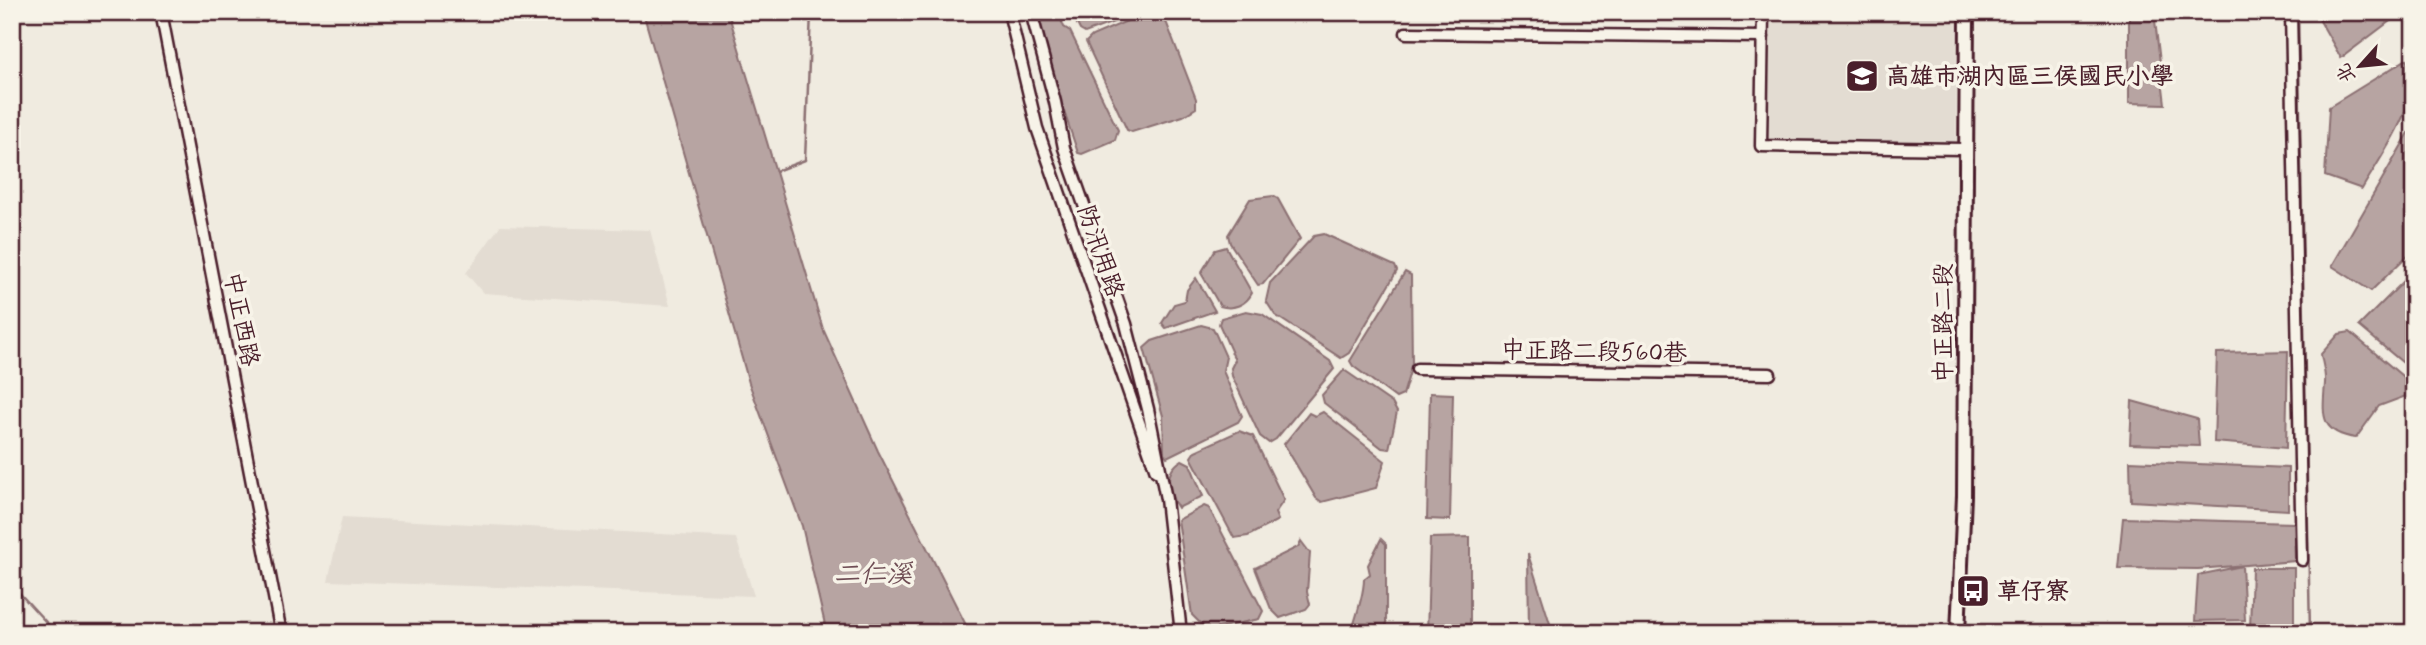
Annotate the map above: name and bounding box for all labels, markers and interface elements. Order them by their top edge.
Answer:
north arrow [2324,32,2394,102]
school or university icon: 高雄市湖內區三侯國民小學 [1843,57,1881,95]
text: 北 [2331,59,2362,87]
place label: 高雄市湖內區三侯國民小學 [1886,62,2174,93]
street label: 防汛用路 [1069,201,1130,302]
street label: 中正路二段 [1929,263,1960,383]
street label: 中正西路 [216,269,265,369]
street label: 中正路二段560巷 [1501,335,1687,370]
water label: 二仁溪 [834,558,914,592]
bus stop icon: 草仔寮 [1954,572,1992,610]
place label: 草仔寮 [1997,577,2069,608]

